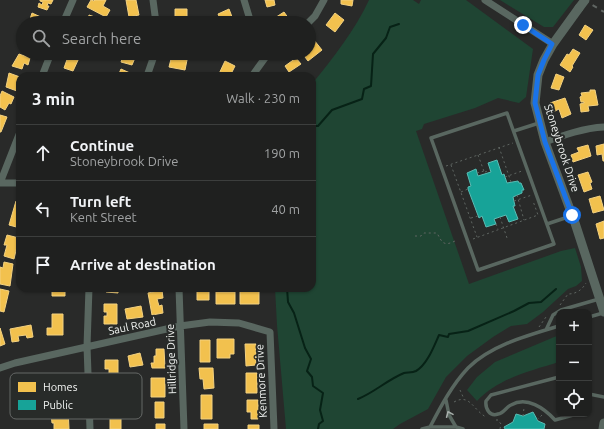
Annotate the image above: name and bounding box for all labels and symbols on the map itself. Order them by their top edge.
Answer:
route end [514,16,532,34]
street label: Stoneybrook Drive [542,103,582,193]
route start [563,206,581,224]
street label: Saul Road [107,315,157,337]
street label: Hillridge Drive [164,324,178,394]
street label: Kenmore Drive [253,344,269,418]
legend [10,373,142,419]
text: Homes [43,381,78,393]
text: Public [43,399,73,411]
one-way arrow [446,411,454,418]

